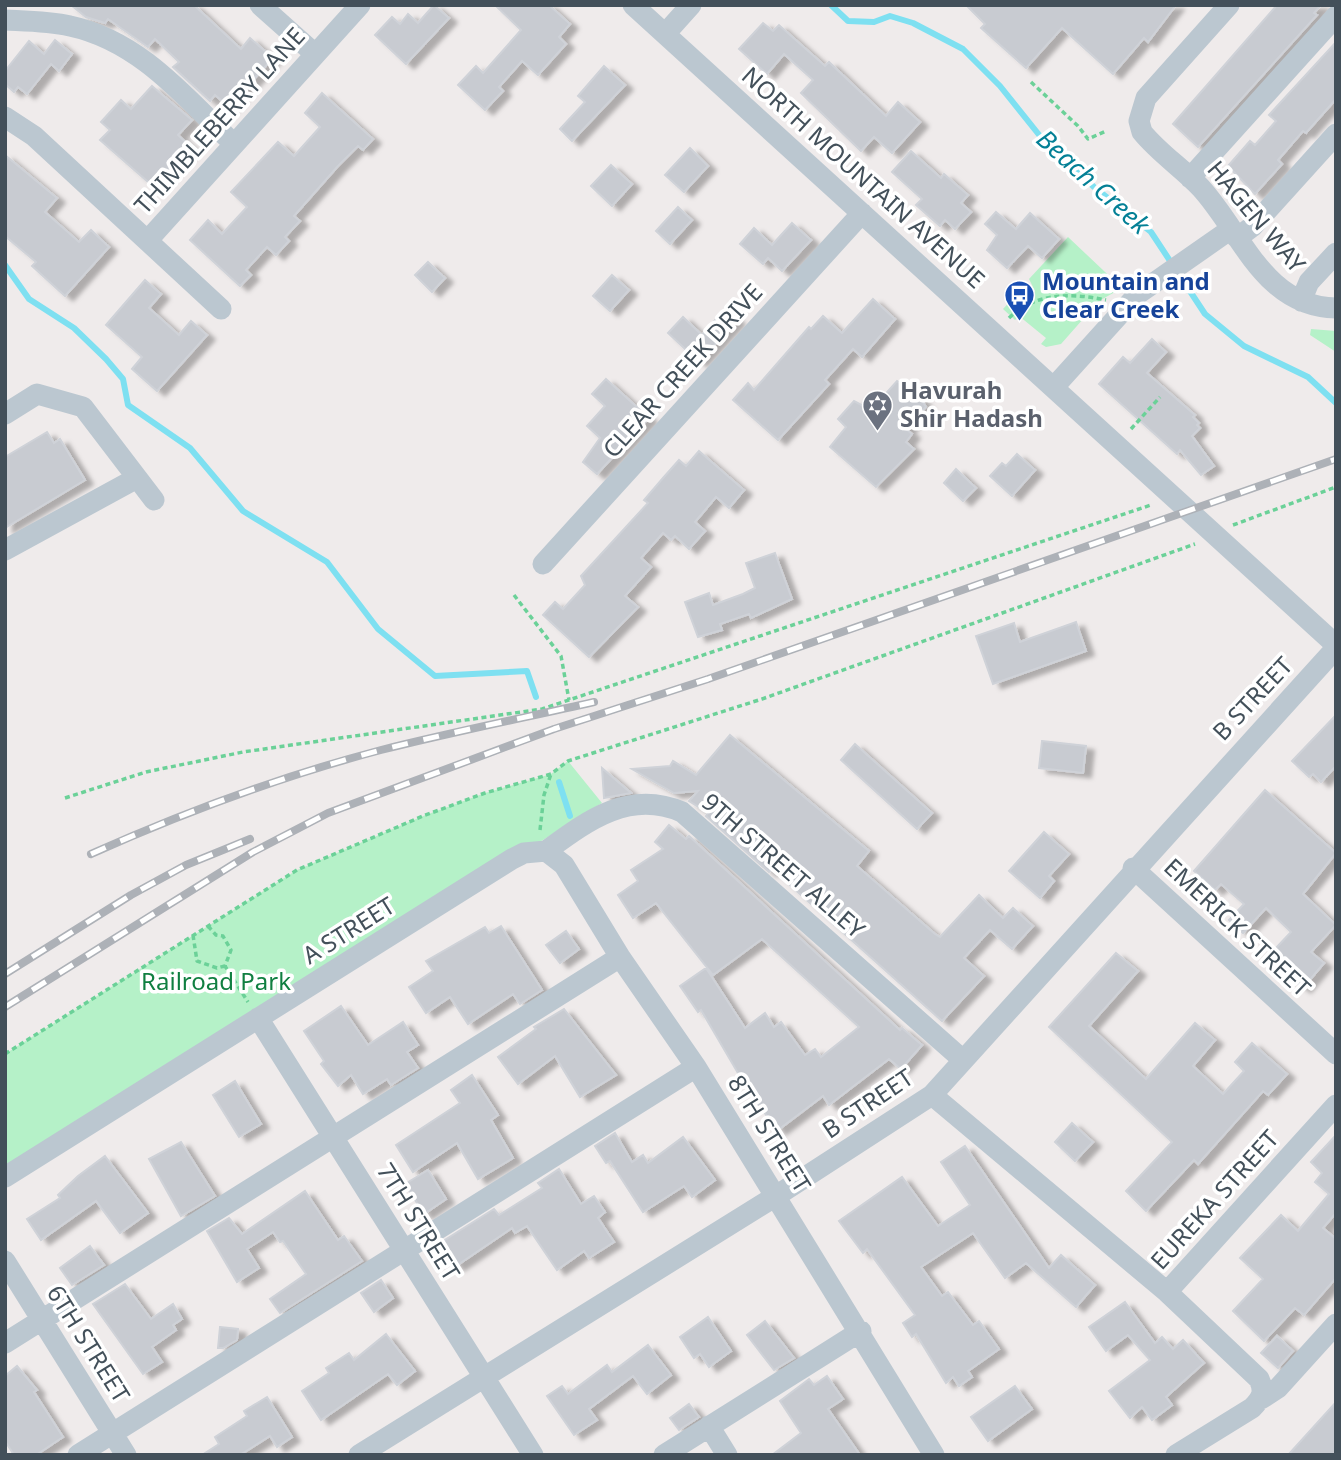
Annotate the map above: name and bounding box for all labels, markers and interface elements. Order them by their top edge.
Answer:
street label: THIMBLEBERRY LANE [126,20,312,220]
street label: NORTH MOUNTAIN AVENUE [735,59,993,295]
water label: Beach Creek [1029,121,1159,243]
street label: HAGEN WAY [1201,153,1314,279]
place label: Mountain and Clear Creek [1042,264,1210,325]
street label: CLEAR CREEK DRIVE [595,276,769,464]
bus stop icon: Mountain and Clear Creek [1002,279,1036,323]
place label: Havurah Shir Hadash [900,373,1043,434]
synagogue icon: Havurah Shir Hadash [860,388,894,432]
street label: B STREET [1205,648,1300,747]
street label: 9TH STREET ALLEY [695,785,873,945]
street label: EMERICK STREET [1158,850,1319,1004]
street label: A STREET [296,888,401,971]
park label: Railroad Park [141,964,291,997]
street label: B STREET [815,1060,920,1145]
street label: 8TH STREET [721,1068,820,1199]
street label: EUREKA STREET [1142,1122,1286,1276]
street label: 7TH STREET [370,1156,469,1287]
street label: 6TH STREET [40,1278,139,1409]

